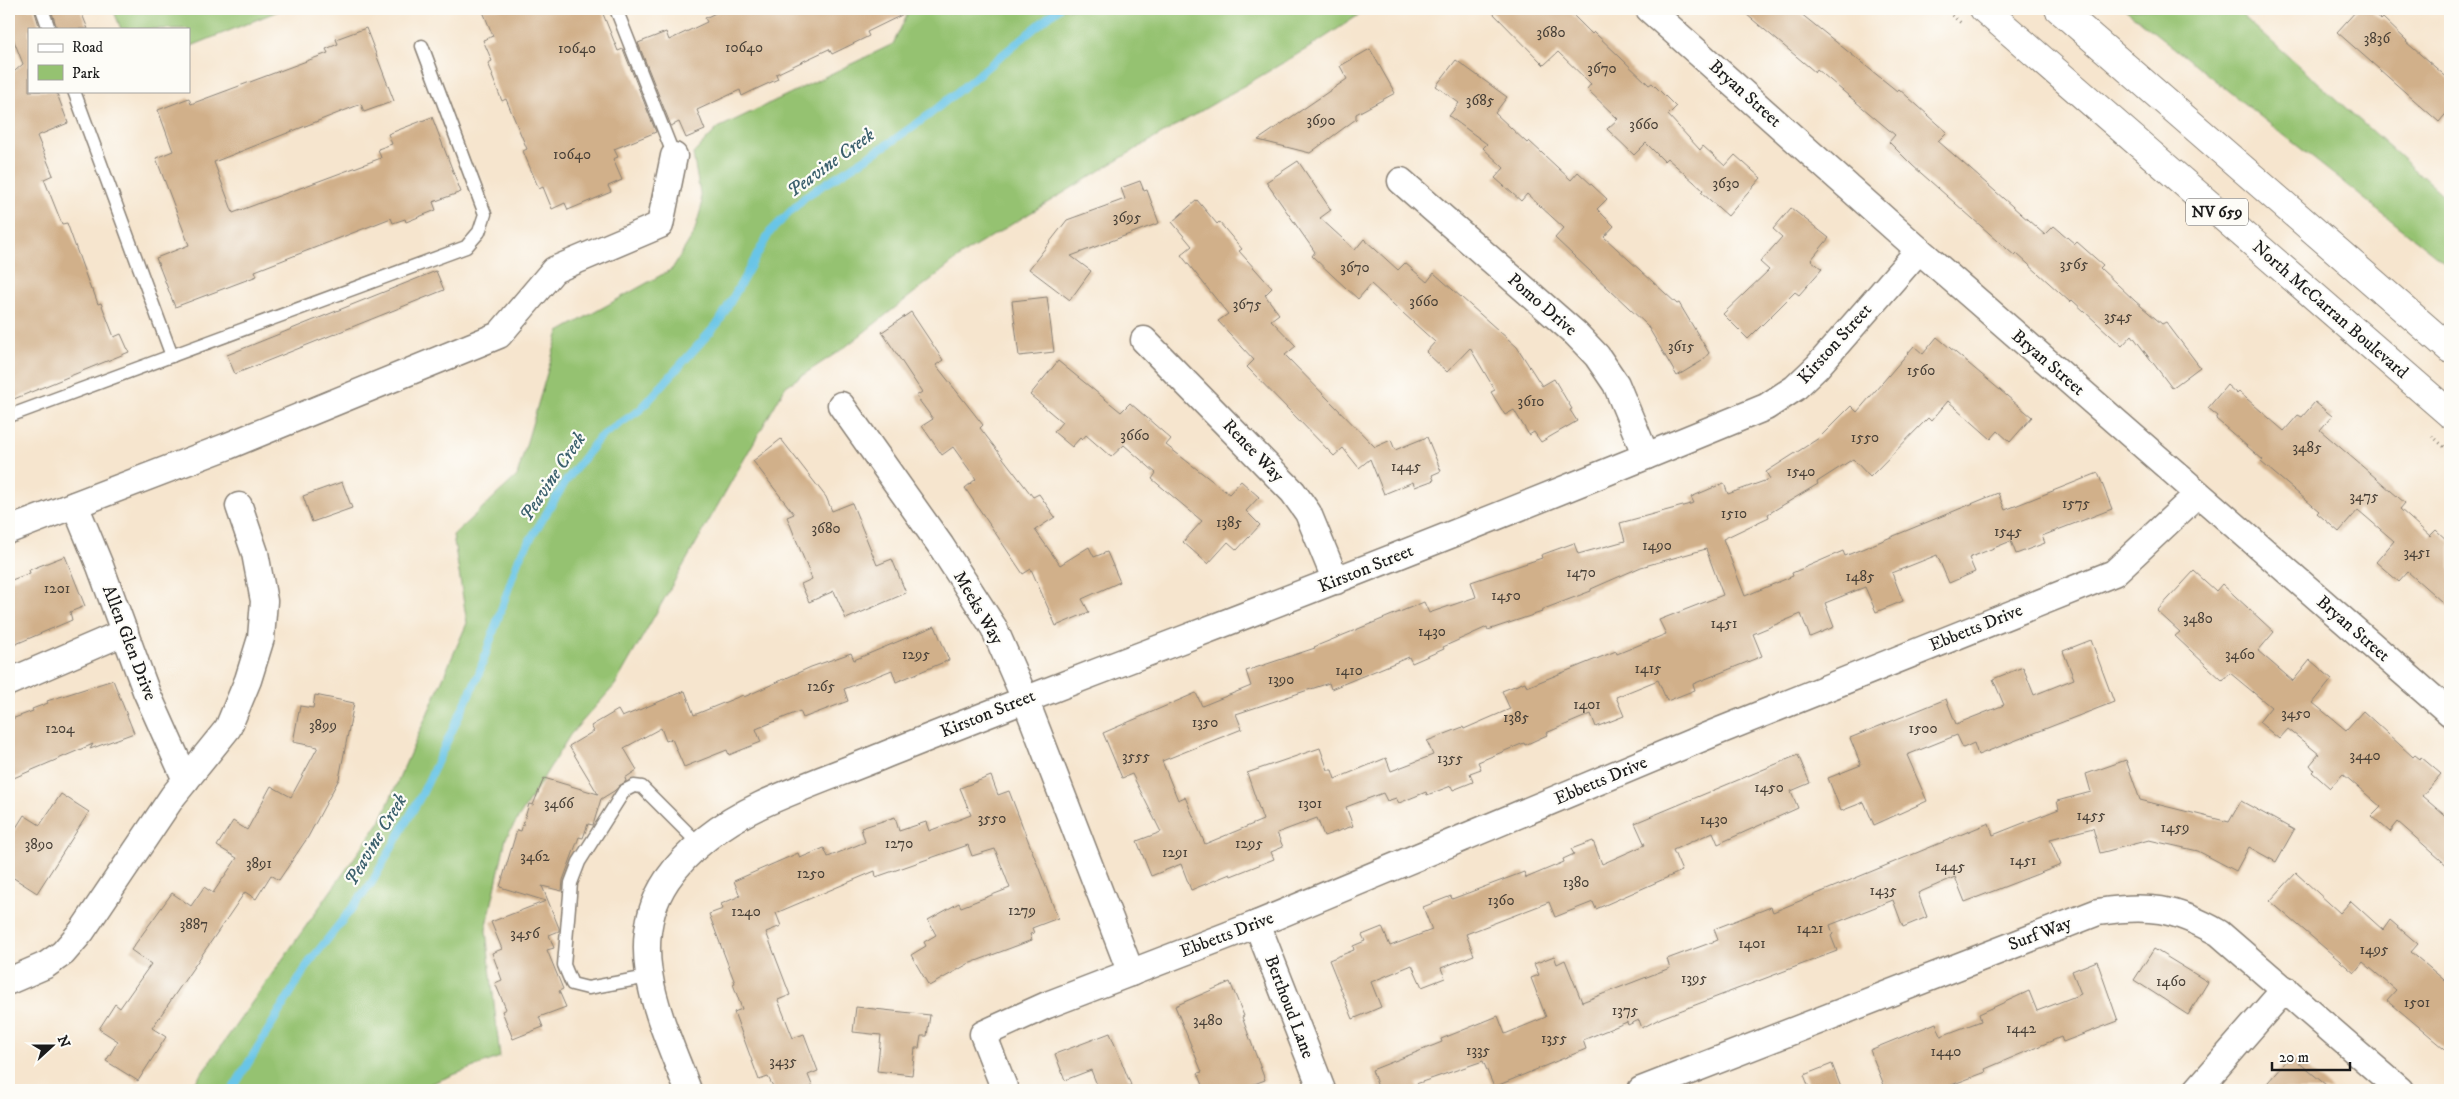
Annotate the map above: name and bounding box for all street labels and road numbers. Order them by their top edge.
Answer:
street label: Bryan Street [1704,56,1786,132]
road number: NV 659 [2186,198,2248,226]
street label: North McCarran Boulevard [2247,236,2413,384]
street label: Pomo Drive [1503,269,1581,341]
street label: Kirston Street [1793,299,1877,389]
street label: Bryan Street [2007,325,2089,401]
street label: Renee Way [1218,415,1289,487]
street label: Kirston Street [1315,540,1417,598]
street label: Meeks Way [948,567,1008,649]
street label: Allen Glen Drive [97,582,161,704]
street label: Bryan Street [2312,591,2394,667]
street label: Ebbetts Drive [1926,599,2026,657]
street label: Kirston Street [937,685,1039,743]
street label: Ebbetts Drive [1551,752,1651,810]
street label: Ebbetts Drive [1177,907,1277,963]
street label: Surf Way [2005,912,2075,956]
street label: Berthoud Lane [1259,952,1319,1062]

